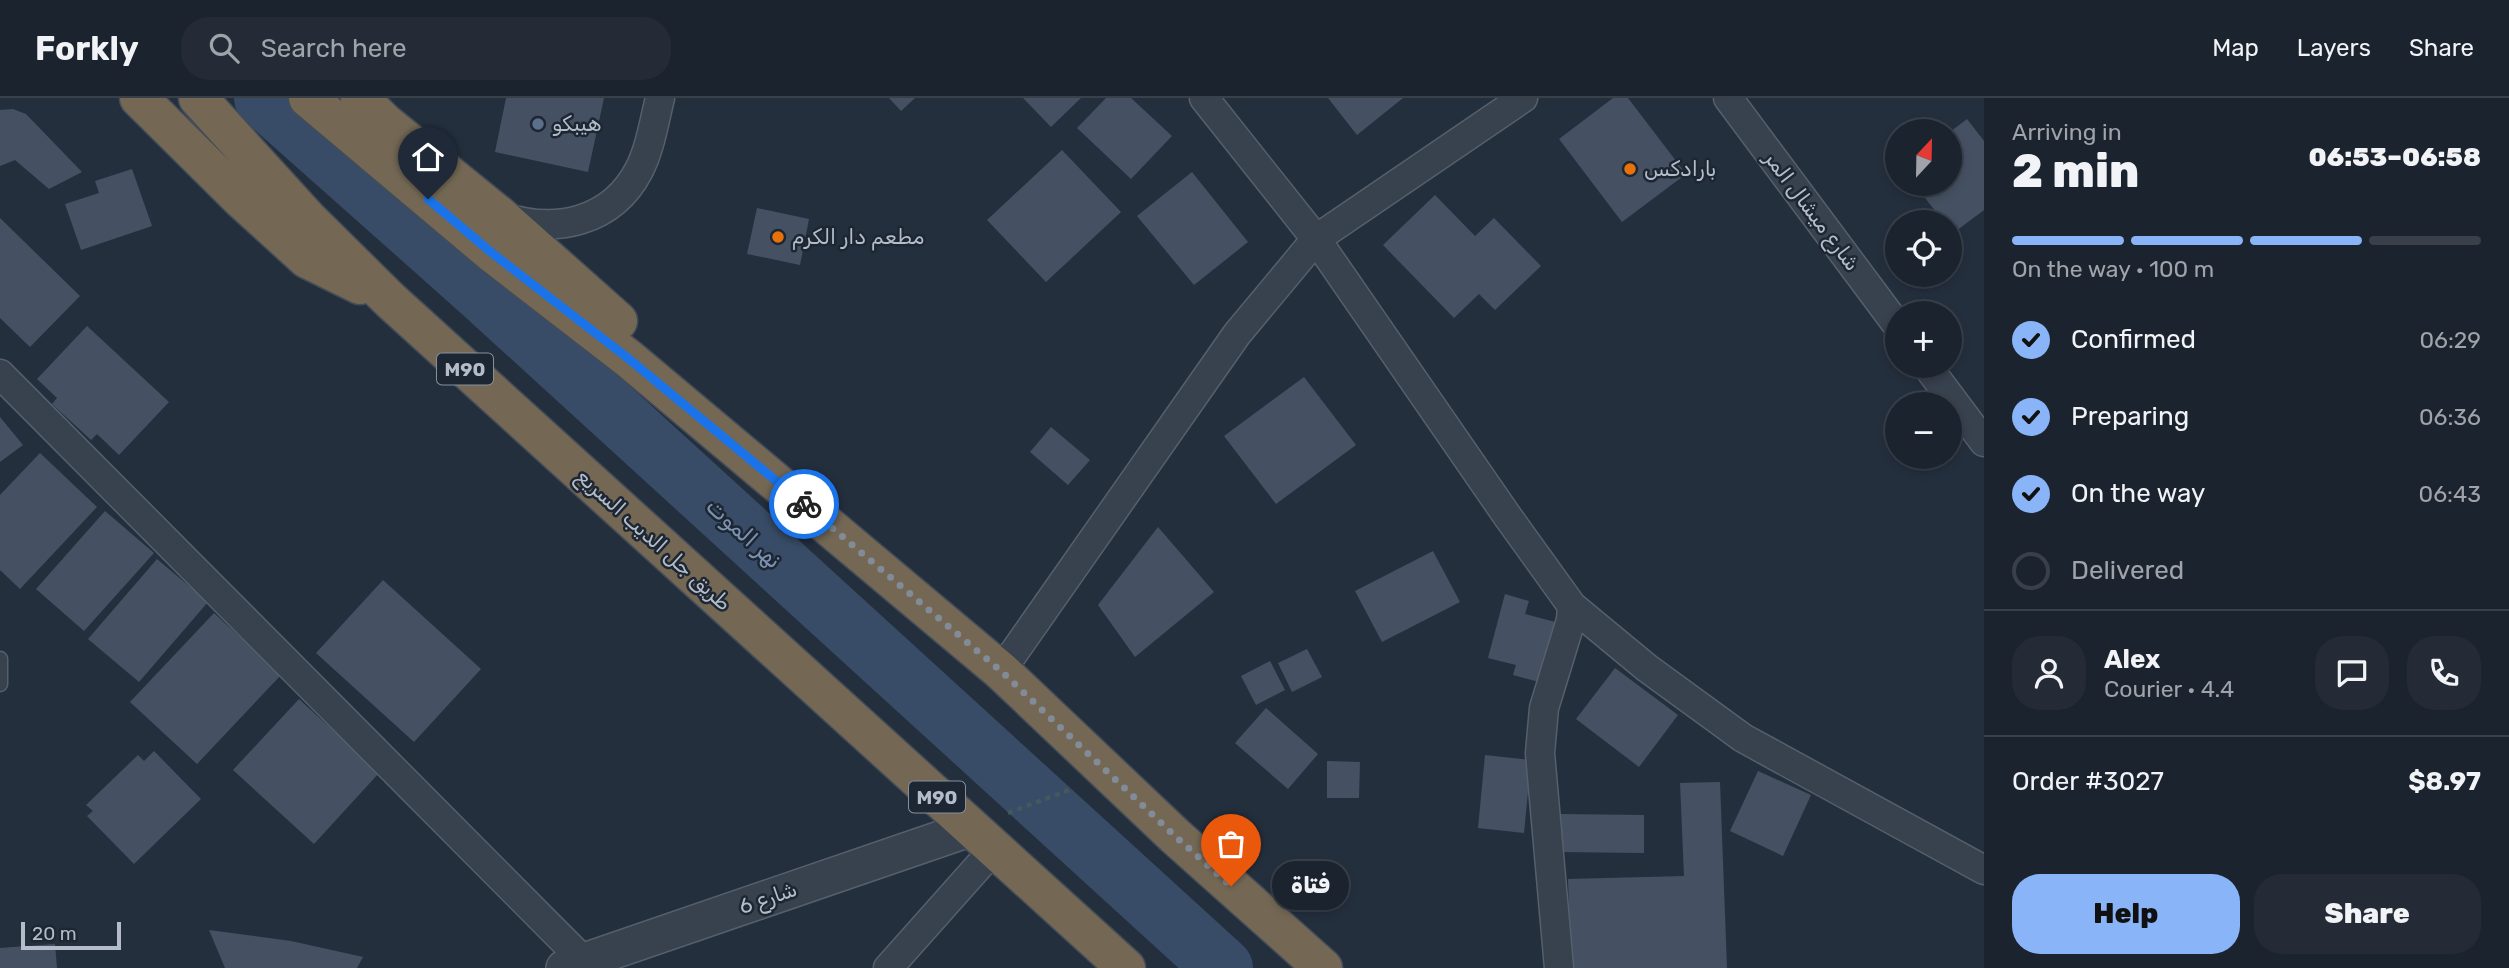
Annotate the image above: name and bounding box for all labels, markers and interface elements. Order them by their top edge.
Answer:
search box [181,17,671,80]
text: Forkly [35,29,139,68]
icon: search [205,29,243,67]
text: Search here [261,33,407,64]
text: Map [2212,34,2259,62]
text: Layers [2297,34,2371,62]
text: Share [2409,34,2474,62]
place label: هيبكو [552,111,602,136]
marker: هيبكو [530,116,546,132]
text: Arriving in [2012,118,2122,146]
north arrow [1885,119,1962,196]
map controls [1885,119,1962,469]
pin [398,127,458,199]
icon: home [409,138,447,176]
text: 06:53–06:58 [2309,142,2481,173]
street label: شارع ميشال المر [1757,144,1865,277]
text: 2 min [2012,144,2139,199]
place label: بارادكس [1644,156,1717,181]
marker: بارادكس [1622,161,1638,177]
button: locate [1885,210,1962,287]
place label: مطعم دار الكرم [792,224,924,251]
marker: مطعم دار الكرم [770,229,786,245]
text: On the way · 100 m [2012,255,2214,283]
button: + [1885,301,1962,378]
icon: check [2012,321,2050,359]
text: Confirmed [2071,324,2196,355]
text: 06:29 [2419,326,2481,354]
road number: M90 [437,354,493,384]
button: − [1885,392,1962,469]
icon: check [2012,398,2050,436]
text: Preparing [2071,401,2189,432]
text: 06:36 [2419,403,2481,431]
street label: طريق جل الديب السريع [570,464,737,618]
courier [769,469,839,539]
icon: check [2012,475,2050,513]
text: On the way [2071,478,2205,509]
text: 06:43 [2419,480,2481,508]
icon: bike [785,485,823,523]
water label: نهر الموت [700,492,788,574]
text: Delivered [2071,555,2184,586]
button: person [2012,636,2086,710]
button: chat [2315,636,2389,710]
button: phone [2407,636,2481,710]
text: Alex [2104,644,2160,675]
text: Courier · 4.4 [2104,675,2234,703]
text: Order #3027 [2012,766,2164,797]
text: $8.97 [2408,766,2481,797]
road number: M90 [909,782,965,812]
pin [1201,814,1261,886]
icon: bag [1212,825,1250,863]
callout: فتاة [1273,862,1350,910]
text: فتاة [1291,871,1330,899]
button: Help [2012,874,2240,954]
button: Share [2254,874,2481,954]
street label: شارع 6 [736,876,801,921]
scale bar [21,919,121,951]
text: 20 m [32,922,77,945]

